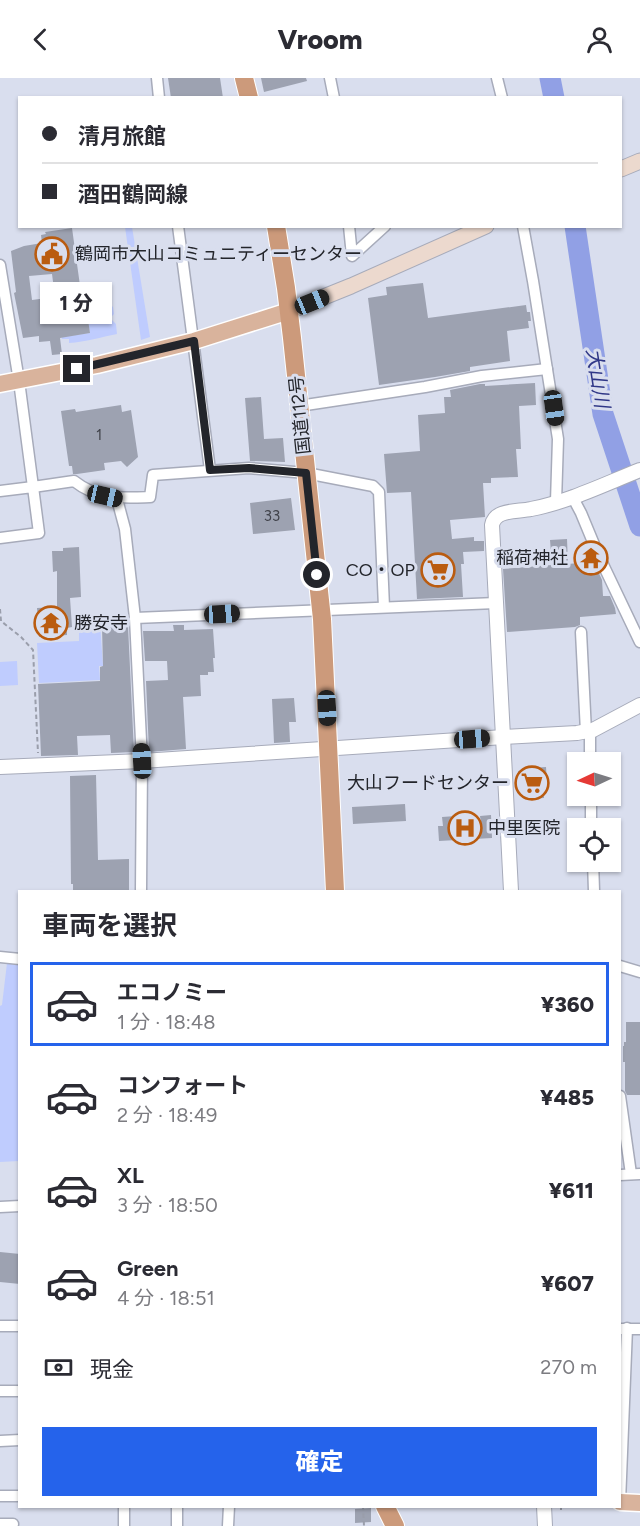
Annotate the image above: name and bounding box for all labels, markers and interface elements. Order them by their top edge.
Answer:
icon: back [24,23,57,56]
text: Vroom [277,23,363,56]
icon: person [583,23,616,56]
text: 清月旅館 [78,123,166,150]
text: 酒田鶴岡線 [78,181,188,208]
public building icon: 鶴岡市大山コミュニティーセンター [34,236,70,272]
place label: 鶴岡市大山コミュニティーセンター [75,243,362,265]
callout: 1 分 [41,282,113,324]
car [292,287,332,317]
text: 1 分 [59,291,93,315]
water label: 大山川 [581,346,615,411]
route end [63,355,90,382]
street label: 国道112号 [285,375,315,455]
car [543,389,565,427]
house number: 1 [96,426,102,444]
car [85,483,125,509]
house number: 33 [264,507,280,525]
temple icon: 稲荷神社 [573,540,609,576]
place label: 稲荷神社 [496,547,568,569]
supermarket icon: CO・OP [420,552,456,588]
place label: CO・OP [346,559,415,581]
route start [303,561,330,588]
car [204,604,240,624]
temple icon: 勝安寺 [33,605,69,641]
place label: 勝安寺 [74,612,128,634]
car [317,690,337,726]
car [453,729,491,749]
car [132,743,152,779]
north arrow [567,752,621,806]
map controls [567,752,621,872]
supermarket icon: 大山フードセンター [514,765,550,801]
place label: 大山フードセンター [347,772,509,794]
hospital icon: 中里医院 [447,810,483,846]
place label: 中里医院 [488,817,560,839]
button: locate [567,818,621,872]
text: 車両を選択 [42,909,177,942]
icon: car [45,977,99,1031]
text: エコノミー [117,979,227,1006]
text: ¥360 [541,991,594,1018]
text: 1 分 · 18:48 [117,1010,215,1034]
icon: car [45,1070,99,1124]
text: コンフォート [117,1072,248,1099]
text: ¥485 [540,1084,594,1111]
text: 2 分 · 18:49 [117,1103,217,1127]
text: XL [117,1162,144,1189]
icon: car [45,1163,99,1217]
text: ¥611 [549,1177,594,1204]
text: 3 分 · 18:50 [117,1193,218,1217]
text: Green [117,1255,179,1282]
icon: car [45,1256,99,1310]
text: ¥607 [541,1270,594,1297]
text: 4 分 · 18:51 [117,1286,215,1310]
icon: cash [42,1351,75,1384]
text: 270 m [540,1355,597,1379]
text: 現金 [90,1356,134,1383]
button: 確定 [42,1427,597,1496]

